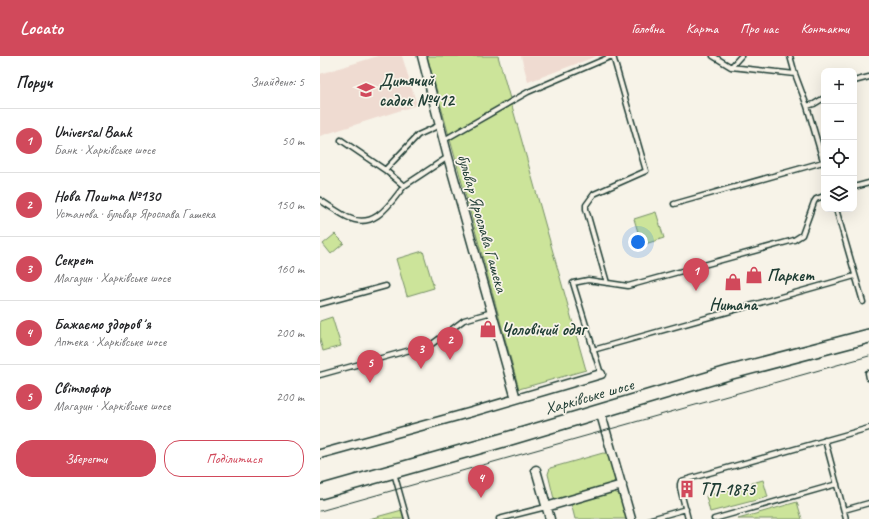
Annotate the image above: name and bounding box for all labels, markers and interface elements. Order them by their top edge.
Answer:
text: Locato [20,16,63,40]
text: Головна [631,20,664,37]
text: Карта [686,20,718,37]
text: Про нас [740,20,779,37]
text: Контакти [801,20,849,37]
map controls [821,68,857,212]
button: + [821,68,857,104]
place label: Дитячий садок №412 [379,70,455,111]
text: Поруч [16,72,52,93]
text: Знайдено: 5 [250,74,304,90]
school or university icon: Дитячий садок №412 [356,80,376,100]
button: − [821,104,857,140]
text: Universal Bank [54,123,131,142]
text: 1 [26,133,32,149]
text: 50 m [282,133,304,149]
button: locate [821,140,857,176]
text: Банк · Харківське шосе [54,142,155,158]
street label: бульвар Ярослава Гашека [453,152,513,296]
button: layers [821,176,857,212]
text: Нова Пошта №130 [54,187,160,206]
text: 2 [26,197,32,213]
text: 150 m [276,197,304,213]
text: Установа · бульвар Ярослава Гашека [54,206,215,222]
your location [628,232,648,252]
text: Секрет [54,251,93,270]
pin: 1 [683,258,709,291]
text: 3 [26,261,32,277]
text: 160 m [276,261,304,277]
shop icon: Паркет [744,265,764,285]
place label: Паркет [767,265,815,286]
text: Магазин · Харківське шосе [54,270,171,286]
shop icon: Humana [723,272,743,292]
place label: Humana [709,294,759,315]
text: Бажаємо здоровʼя [54,315,151,334]
shop icon: Чоловічий одяг [478,319,498,339]
place label: Чоловічий одяг [501,319,588,340]
text: 4 [26,325,32,341]
text: 200 m [276,325,304,341]
pin: 2 [437,327,463,360]
text: Аптека · Харківське шосе [54,334,166,350]
pin: 3 [408,336,434,369]
pin: 5 [357,350,383,383]
street label: Харківське шосе [542,373,637,419]
text: Світлофор [54,379,110,398]
text: 5 [26,389,32,405]
text: 200 m [276,389,304,405]
text: Магазин · Харківське шосе [54,398,171,414]
button: Зберегти [16,440,156,477]
button: Поділитися [164,440,304,477]
pin: 4 [468,465,494,498]
building icon: ТП-1875 [677,479,697,499]
place label: ТП-1875 [700,479,756,500]

